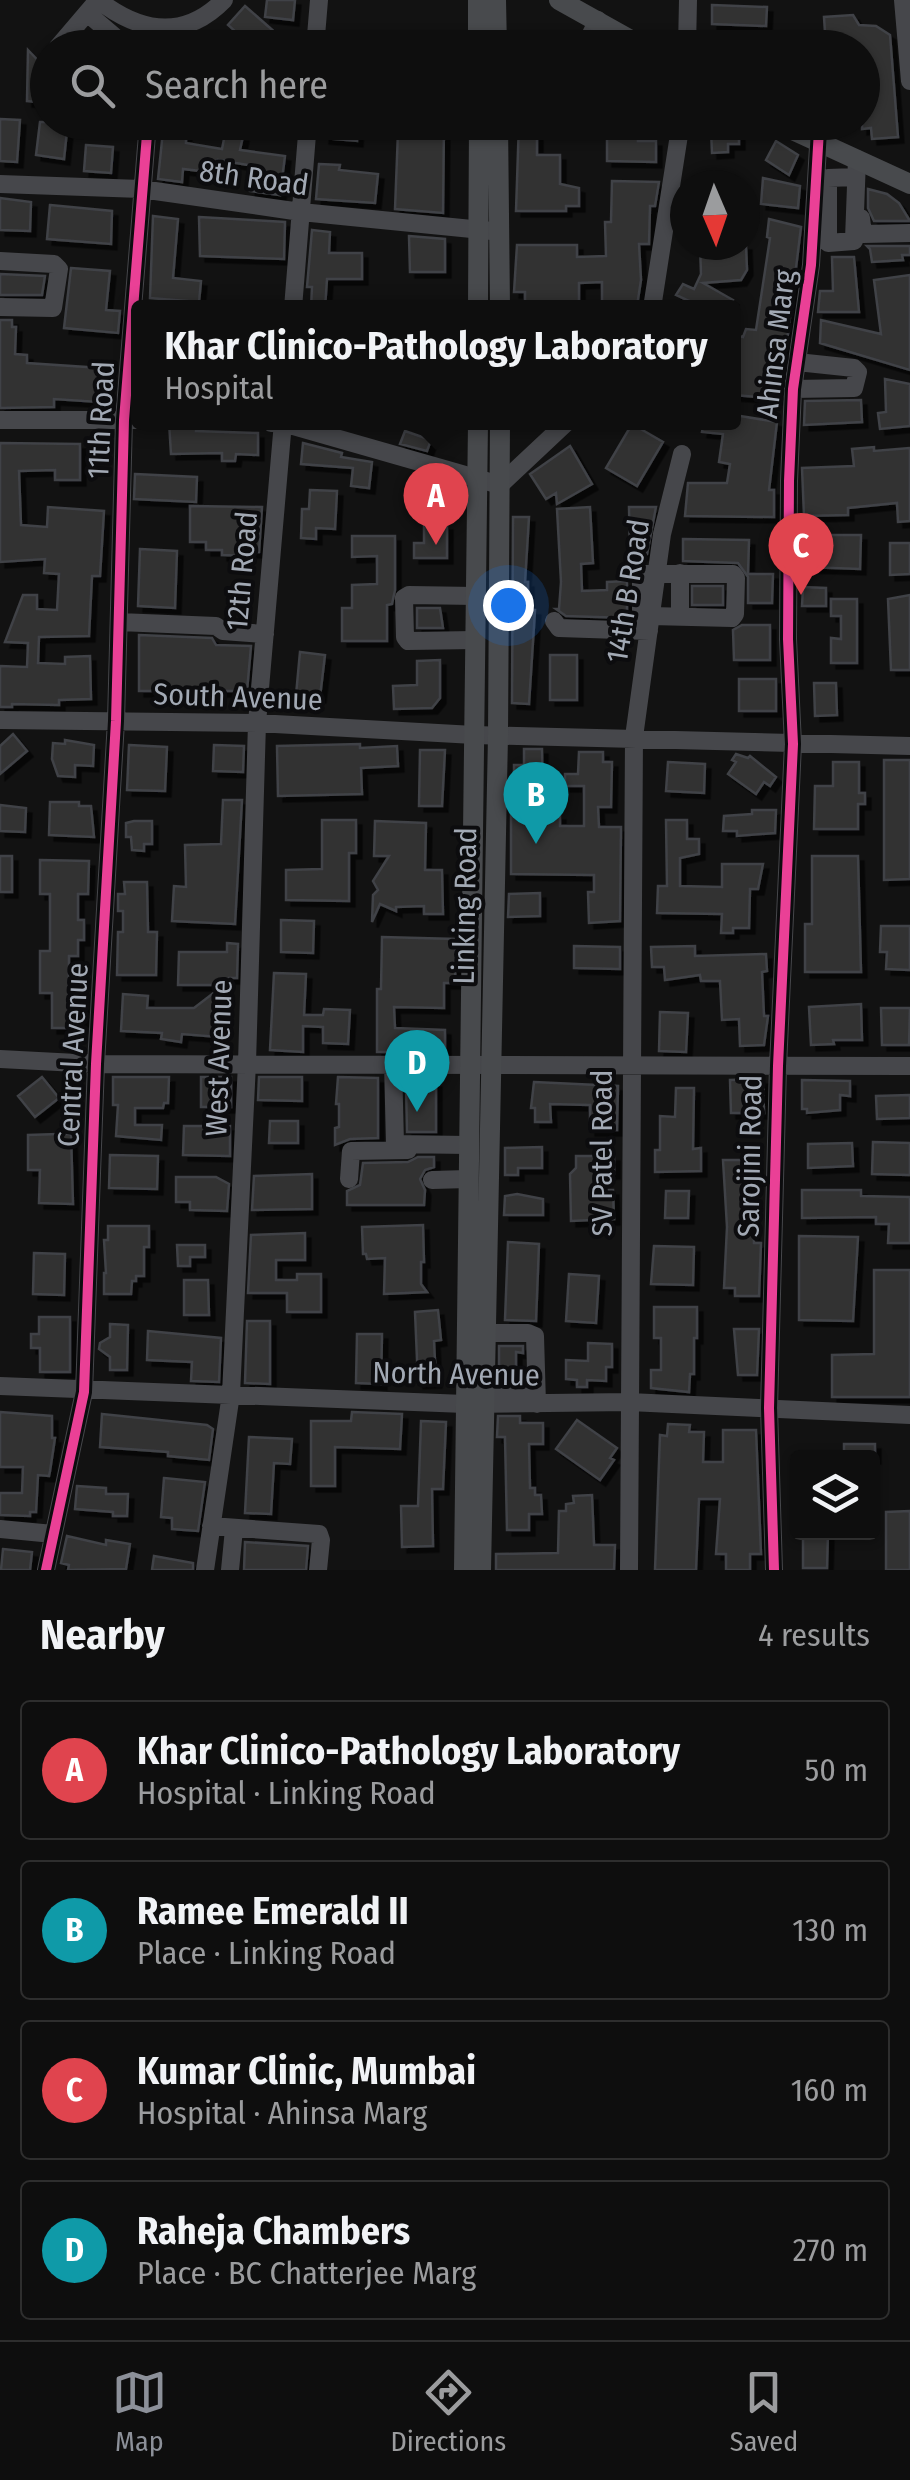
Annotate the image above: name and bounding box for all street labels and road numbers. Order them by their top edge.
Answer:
street label: 8th Road [197,153,311,203]
street label: Ahinsa Marg [749,267,803,420]
street label: 11th Road [80,360,122,480]
street label: 12th Road [219,510,265,632]
street label: 14th B Road [599,517,657,665]
street label: South Avenue [153,676,323,718]
street label: Linking Road [446,827,484,985]
street label: Central Avenue [50,962,96,1148]
street label: West Avenue [198,979,240,1137]
street label: SV Patel Road [584,1070,620,1236]
street label: Sarojini Road [731,1074,769,1238]
street label: North Avenue [372,1355,540,1393]

